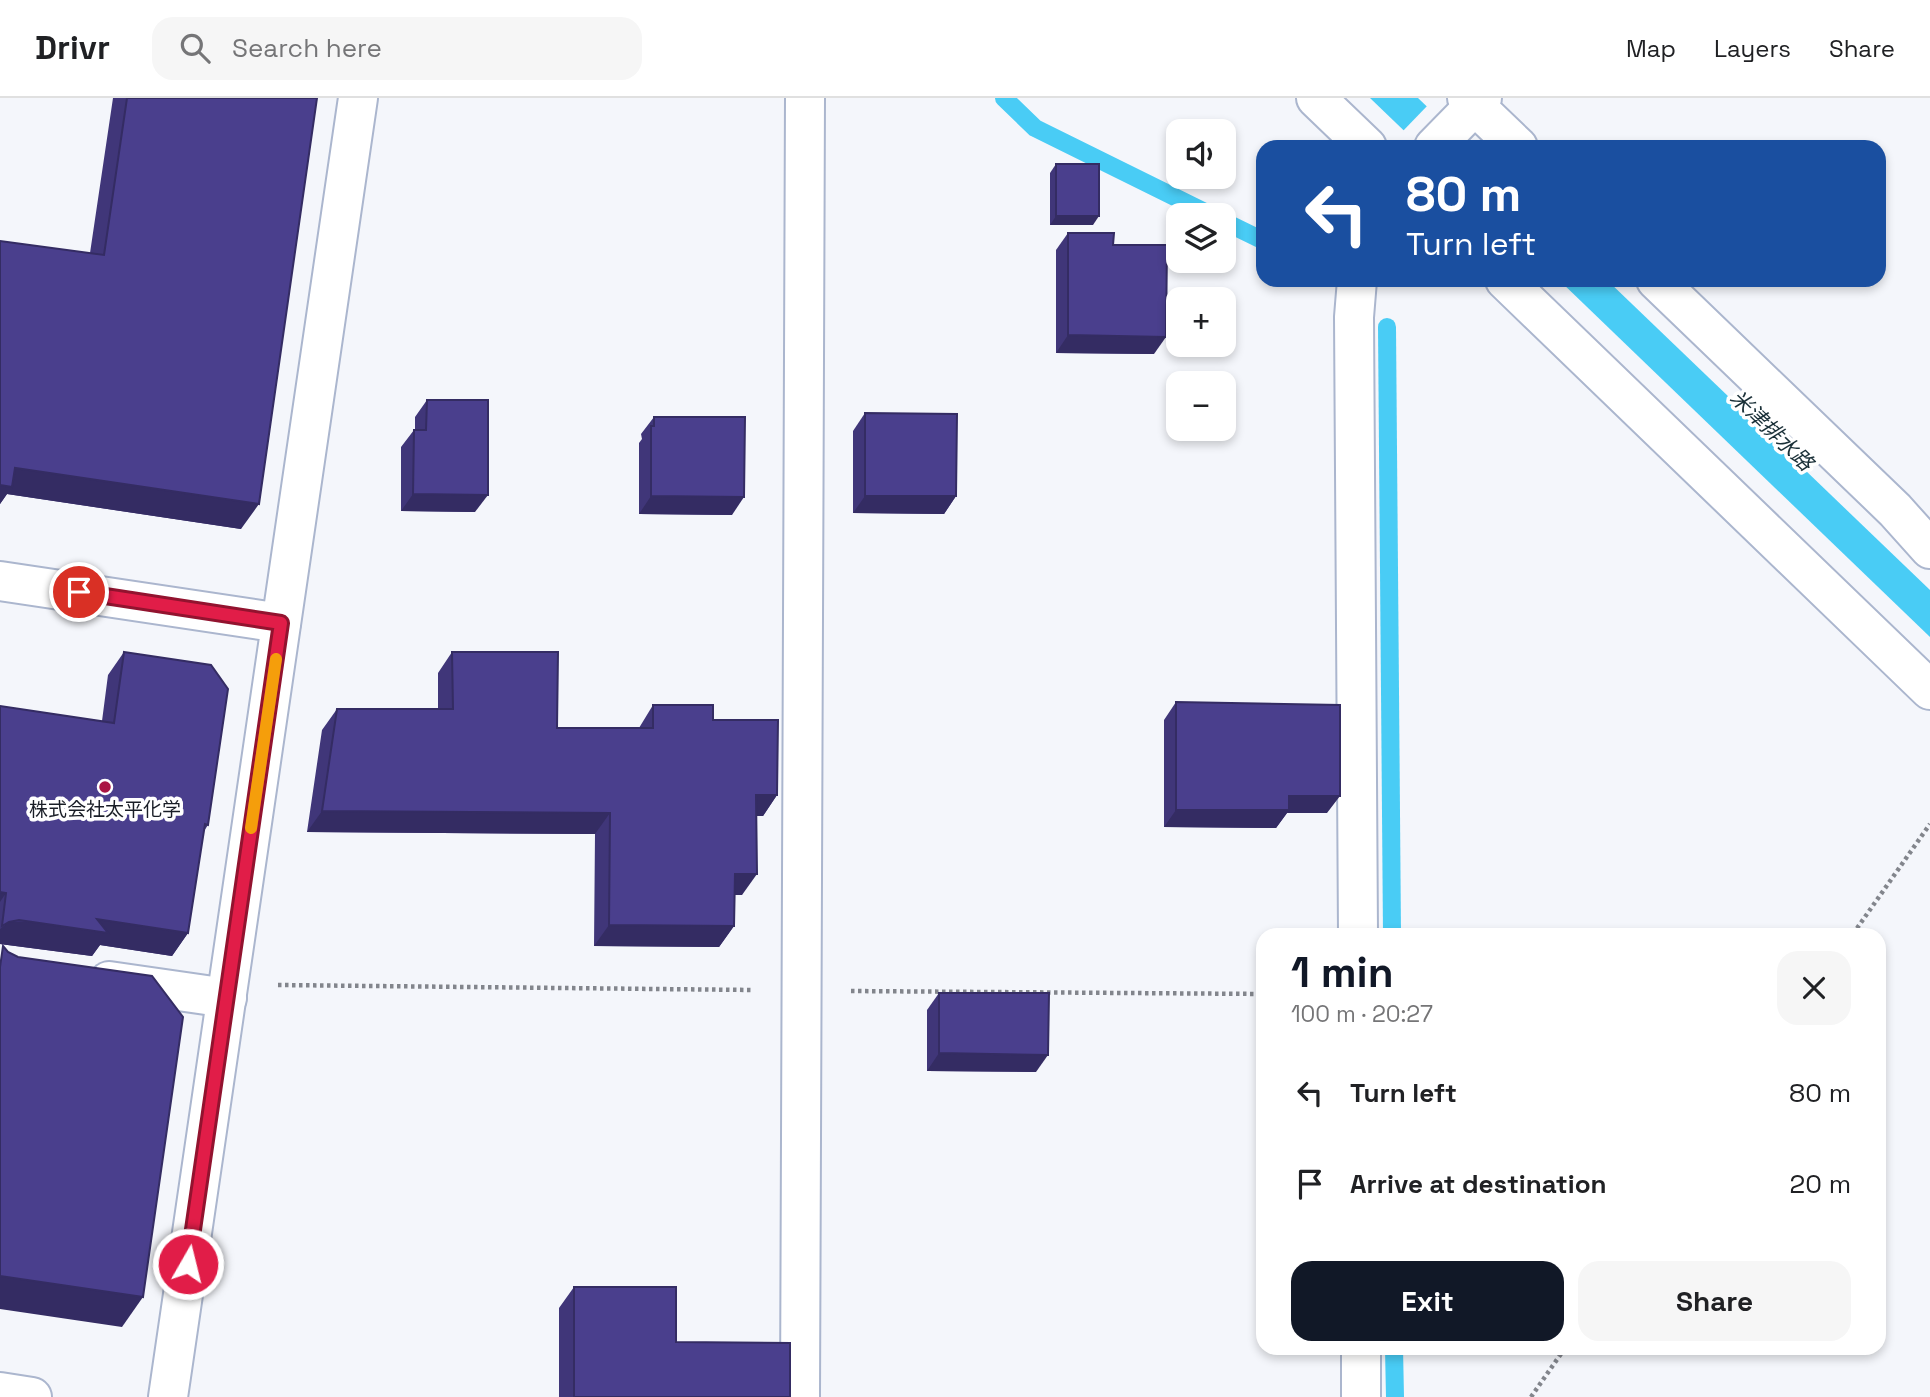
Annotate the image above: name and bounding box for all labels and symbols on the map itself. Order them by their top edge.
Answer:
water label: 米津排水路 [1725,384,1821,478]
pin [49,562,109,622]
marker: 株式会社太平化学 [97,779,113,795]
place label: 株式会社太平化学 [29,797,181,822]
position arrow [151,1227,225,1301]

